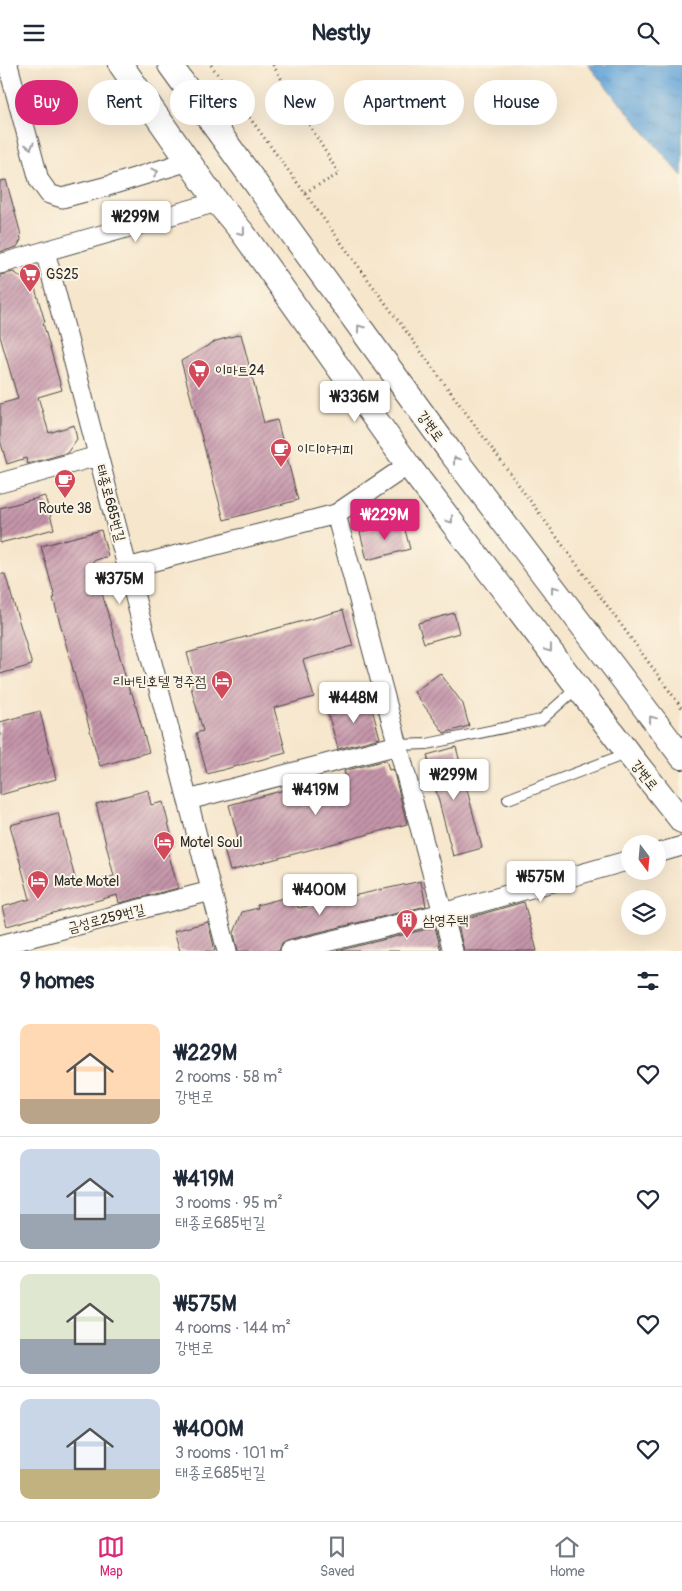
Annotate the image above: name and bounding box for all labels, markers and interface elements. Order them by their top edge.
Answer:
icon: menu [20,19,48,47]
text: Nestly [311,19,371,47]
icon: search [634,19,662,47]
chip: Buy [15,80,78,125]
chip: Rent [88,80,160,125]
chip: Filters [170,80,255,125]
chip: New [265,80,334,125]
chip: Apartment [344,80,464,125]
chip: House [474,80,557,125]
one-way arrow [24,141,35,150]
one-way arrow [150,167,158,177]
pin: ₩299M [101,201,171,243]
text: ₩299M [113,207,159,227]
one-way arrow [237,226,245,235]
supermarket icon: GS25 [18,262,42,293]
place label: GS25 [46,266,79,283]
one-way arrow [357,324,366,334]
supermarket icon: 이마트24 [187,358,211,389]
place label: 이마트24 [215,362,265,379]
pin: ₩336M [320,381,390,423]
text: ₩336M [331,387,379,407]
street label: 강변로 [414,408,447,445]
cafe icon: 이디야커피 [269,437,293,468]
place label: 이디야커피 [297,441,353,458]
one-way arrow [453,457,461,466]
street label: 태종로685번길 [92,463,129,544]
cafe icon: Route 38 [53,468,77,499]
pin: ₩229M [350,499,420,541]
place label: Route 38 [38,500,92,517]
text: ₩229M [361,505,409,525]
one-way arrow [444,514,453,524]
pin: ₩375M [85,563,155,605]
text: ₩375M [96,569,144,589]
one-way arrow [551,585,560,595]
one-way arrow [543,643,551,652]
hotel icon: 리버틴호텔 경주점 [210,669,234,700]
place label: 리버틴호텔 경주점 [113,673,206,690]
pin: ₩448M [319,681,389,724]
text: ₩448M [330,688,378,708]
one-way arrow [649,715,658,724]
street label: 강변로 [628,757,662,794]
pin: ₩299M [419,759,489,801]
text: ₩299M [431,765,477,785]
pin: ₩419M [281,773,351,816]
text: ₩419M [294,780,338,800]
hotel icon: Motel Soul [152,830,176,861]
place label: Motel Soul [180,834,243,851]
north arrow [621,835,666,880]
map controls [621,835,666,935]
pin: ₩575M [506,861,576,903]
text: ₩575M [518,867,564,887]
hotel icon: Mate Motel [26,869,50,900]
place label: Mate Motel [54,873,119,890]
pin: ₩400M [285,873,355,916]
text: ₩400M [294,880,346,900]
button: layers [621,890,666,935]
street label: 금성로259번길 [66,901,147,936]
building icon: 삼영주택 [395,908,419,939]
place label: 삼영주택 [423,912,468,929]
icon: filters [634,967,662,995]
text: 9 homes [20,968,94,995]
text: ₩229M [175,1040,237,1067]
icon: home [60,1044,120,1104]
icon: heart [634,1060,662,1088]
text: 2 rooms · 58 m² [175,1067,283,1087]
text: 강변로 [175,1087,214,1107]
text: ₩419M [175,1166,234,1193]
icon: home [60,1169,120,1229]
icon: heart [634,1185,662,1213]
text: 3 rooms · 95 m² [175,1193,283,1213]
text: 태종로685번길 [175,1213,265,1233]
text: ₩575M [175,1291,237,1318]
icon: home [60,1294,120,1354]
icon: heart [634,1310,662,1338]
text: 4 rooms · 144 m² [175,1318,291,1338]
text: 강변로 [175,1338,214,1358]
text: ₩400M [175,1416,244,1443]
icon: home [60,1419,120,1479]
icon: heart [634,1435,662,1463]
text: 3 rooms · 101 m² [175,1443,289,1463]
text: 태종로685번길 [175,1463,265,1483]
tab: Map [97,1533,125,1580]
tab: Saved [320,1533,355,1580]
tab: Home [549,1533,585,1580]

